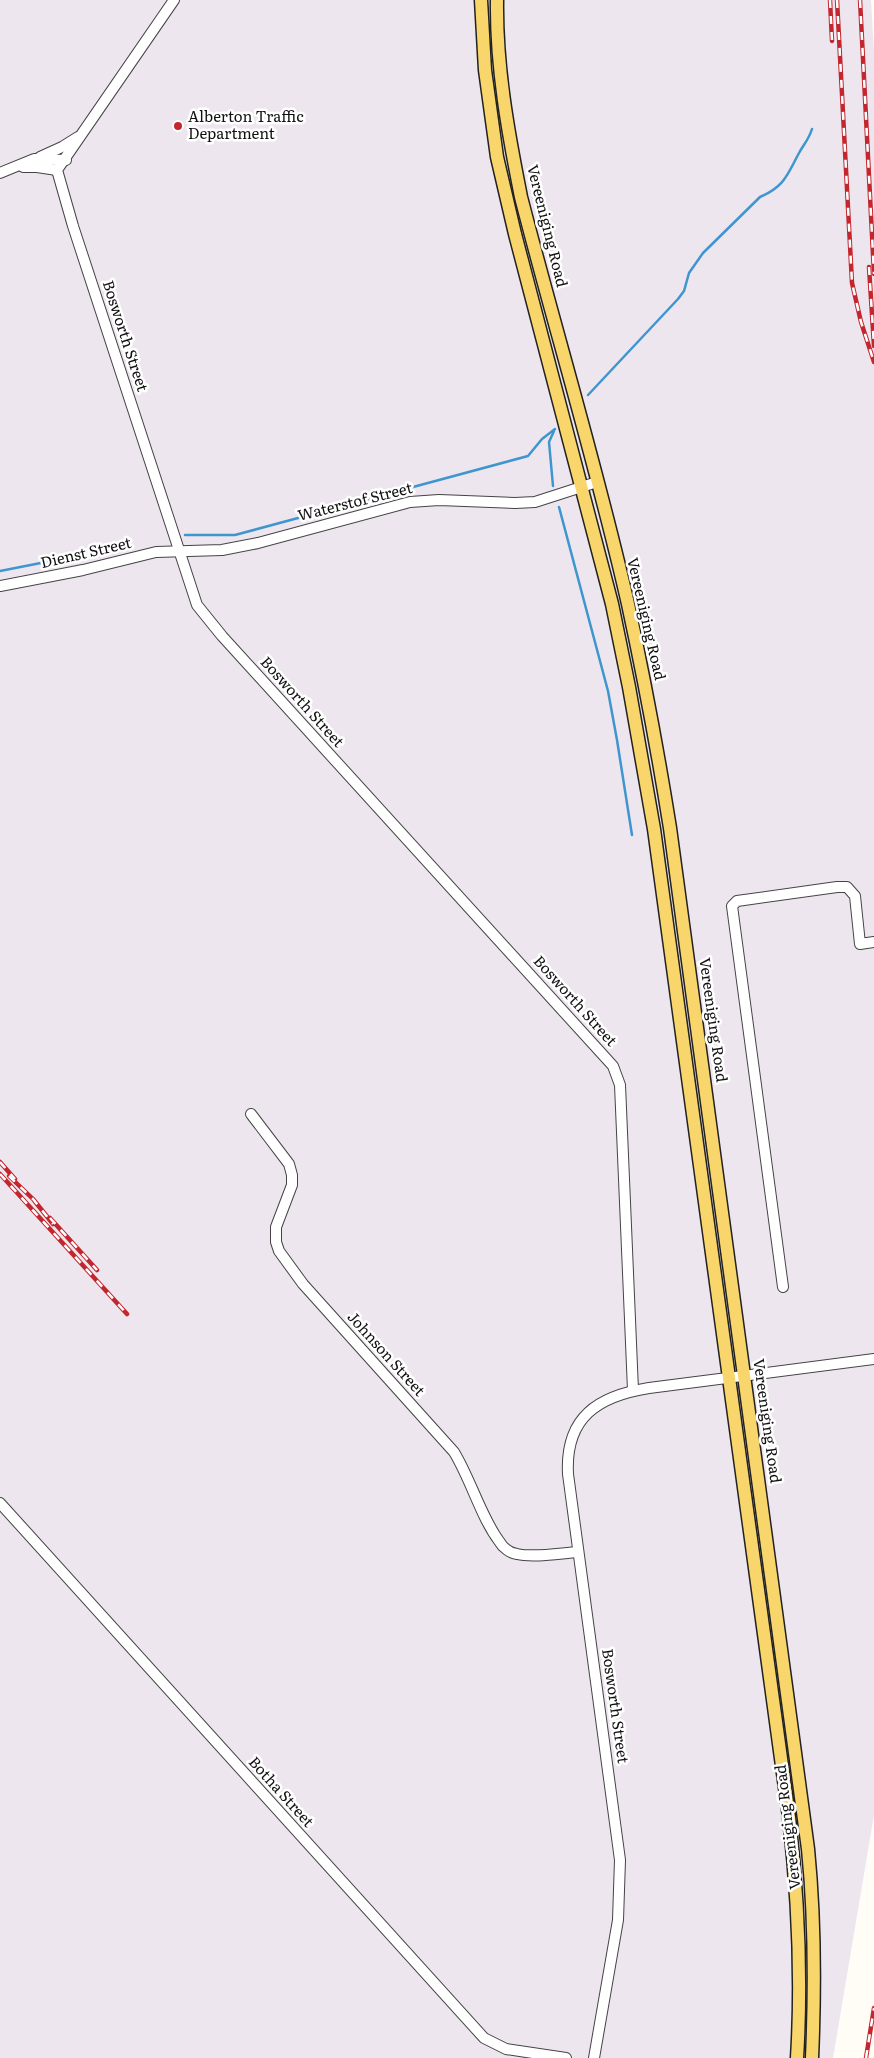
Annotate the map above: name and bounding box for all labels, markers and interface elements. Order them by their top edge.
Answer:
place label: Alberton Traffic Department [188,104,304,144]
marker: Alberton Traffic Department [172,120,184,132]
street label: Vereeniging Road [522,162,575,289]
street label: Bosworth Street [98,277,155,394]
street label: Waterstof Street [295,475,414,526]
street label: Dienst Street [38,530,133,573]
street label: Vereeniging Road [622,555,673,682]
street label: Bosworth Street [256,650,350,752]
street label: Bosworth Street [529,949,623,1051]
street label: Vereeniging Road [694,956,735,1084]
street label: Johnson Street [343,1305,432,1401]
street label: Vereeniging Road [748,1357,789,1485]
street label: Bosworth Street [597,1647,636,1765]
street label: Botha Street [244,1750,320,1832]
street label: Vereeniging Road [767,1763,806,1891]

